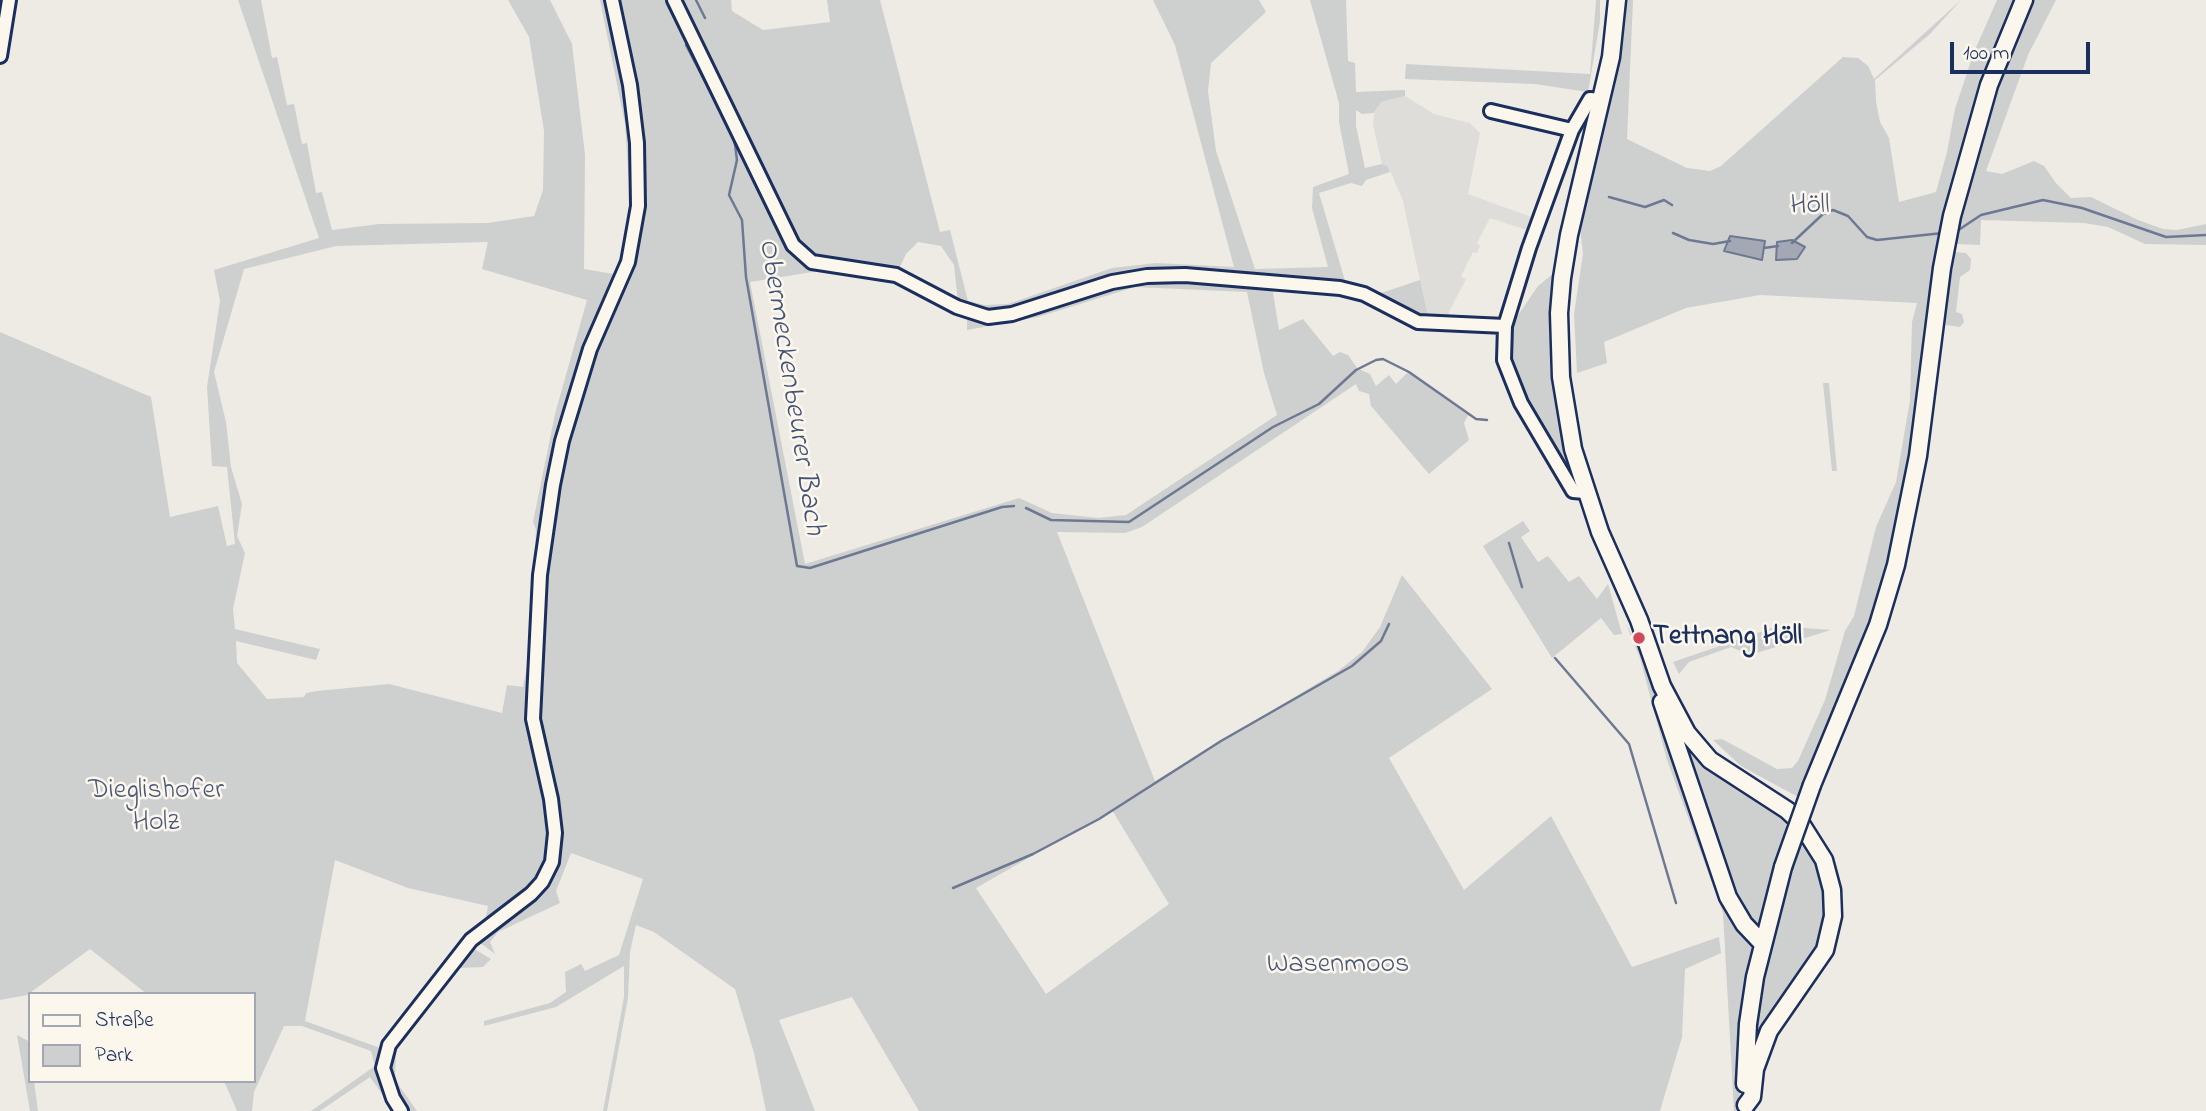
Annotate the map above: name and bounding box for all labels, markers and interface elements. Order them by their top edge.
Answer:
scale bar [1954,28,2094,72]
text: 100 m [1963,39,2009,69]
park label: Höll [1790,190,1830,224]
water label: Obermeckenbeurer Bach [748,236,830,538]
place label: Tettnang Höll [1653,621,1802,655]
marker: Tettnang Höll [1631,630,1647,646]
park label: Dieglishofer Holz [88,775,224,841]
park label: Wasenmoos [1267,949,1409,983]
legend [28,992,256,1083]
text: Straße [95,1006,154,1036]
text: Park [95,1041,133,1071]

